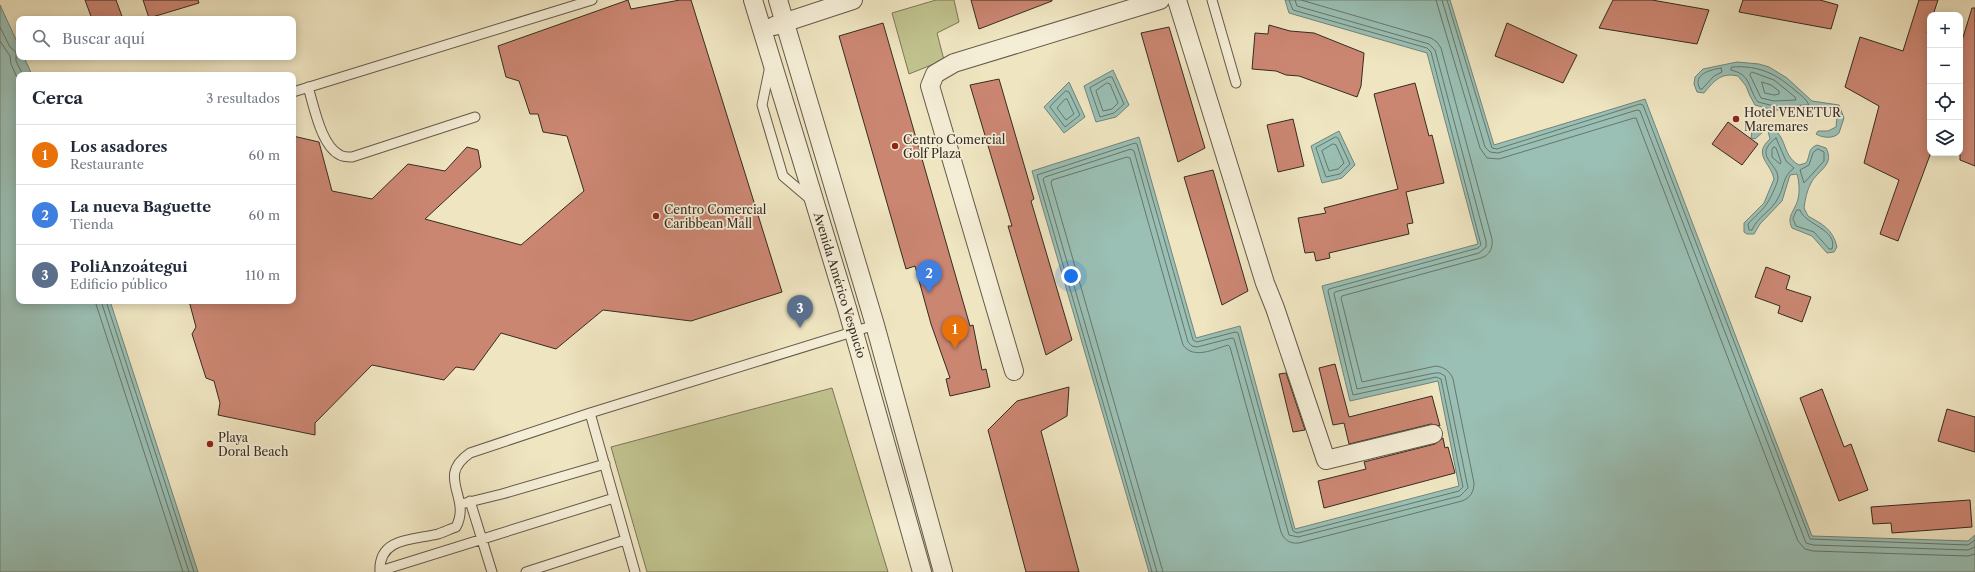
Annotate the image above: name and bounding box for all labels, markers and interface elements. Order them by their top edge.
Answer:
map controls [1927,12,1963,156]
button: + [1927,12,1963,48]
search box [16,16,296,60]
icon: search [30,27,52,49]
text: Buscar aquí [62,29,145,48]
button: − [1927,48,1963,84]
button: locate [1927,84,1963,120]
text: Cerca [32,88,83,108]
text: 3 resultados [206,90,280,106]
place label: Hotel VENETUR Maremares [1744,105,1842,134]
marker: Hotel VENETUR Maremares [1731,114,1741,124]
button: layers [1927,120,1963,156]
place label: Centro Comercial Golf Plaza [903,132,1006,161]
text: Los asadores [70,137,168,156]
marker: Centro Comercial Golf Plaza [890,141,900,151]
text: 1 [42,147,48,163]
text: 60 m [249,147,280,163]
text: Restaurante [70,156,144,172]
text: La nueva Baguette [70,197,211,216]
place label: Centro Comercial Caribbean Mall [664,202,767,231]
text: 2 [41,207,49,223]
text: 60 m [249,207,280,223]
street label: Avenida Américo Vespucio [810,209,869,360]
marker: Centro Comercial Caribbean Mall [651,211,661,221]
text: Tienda [70,216,114,232]
text: PoliAnzoátegui [70,257,188,276]
pin: 2 [916,260,942,293]
your location [1061,266,1081,286]
text: 3 [41,267,49,283]
text: 110 m [245,267,280,283]
text: Edificio público [70,276,168,292]
pin: 3 [787,295,813,328]
pin: 1 [942,316,968,349]
place label: Playa Doral Beach [218,430,289,459]
marker: Playa Doral Beach [205,439,215,449]

